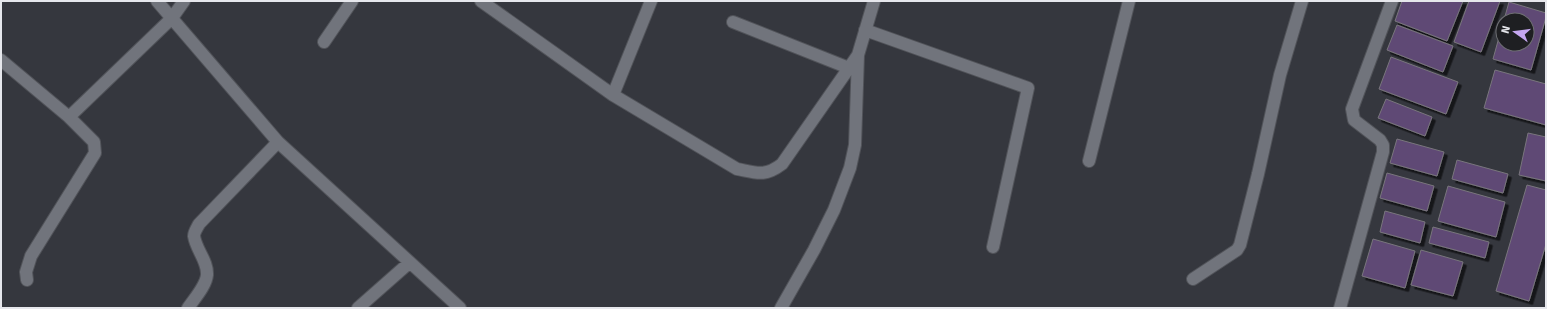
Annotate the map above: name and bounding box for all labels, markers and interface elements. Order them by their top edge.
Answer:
north arrow [1495,12,1535,52]
text: N [1499,24,1513,35]

